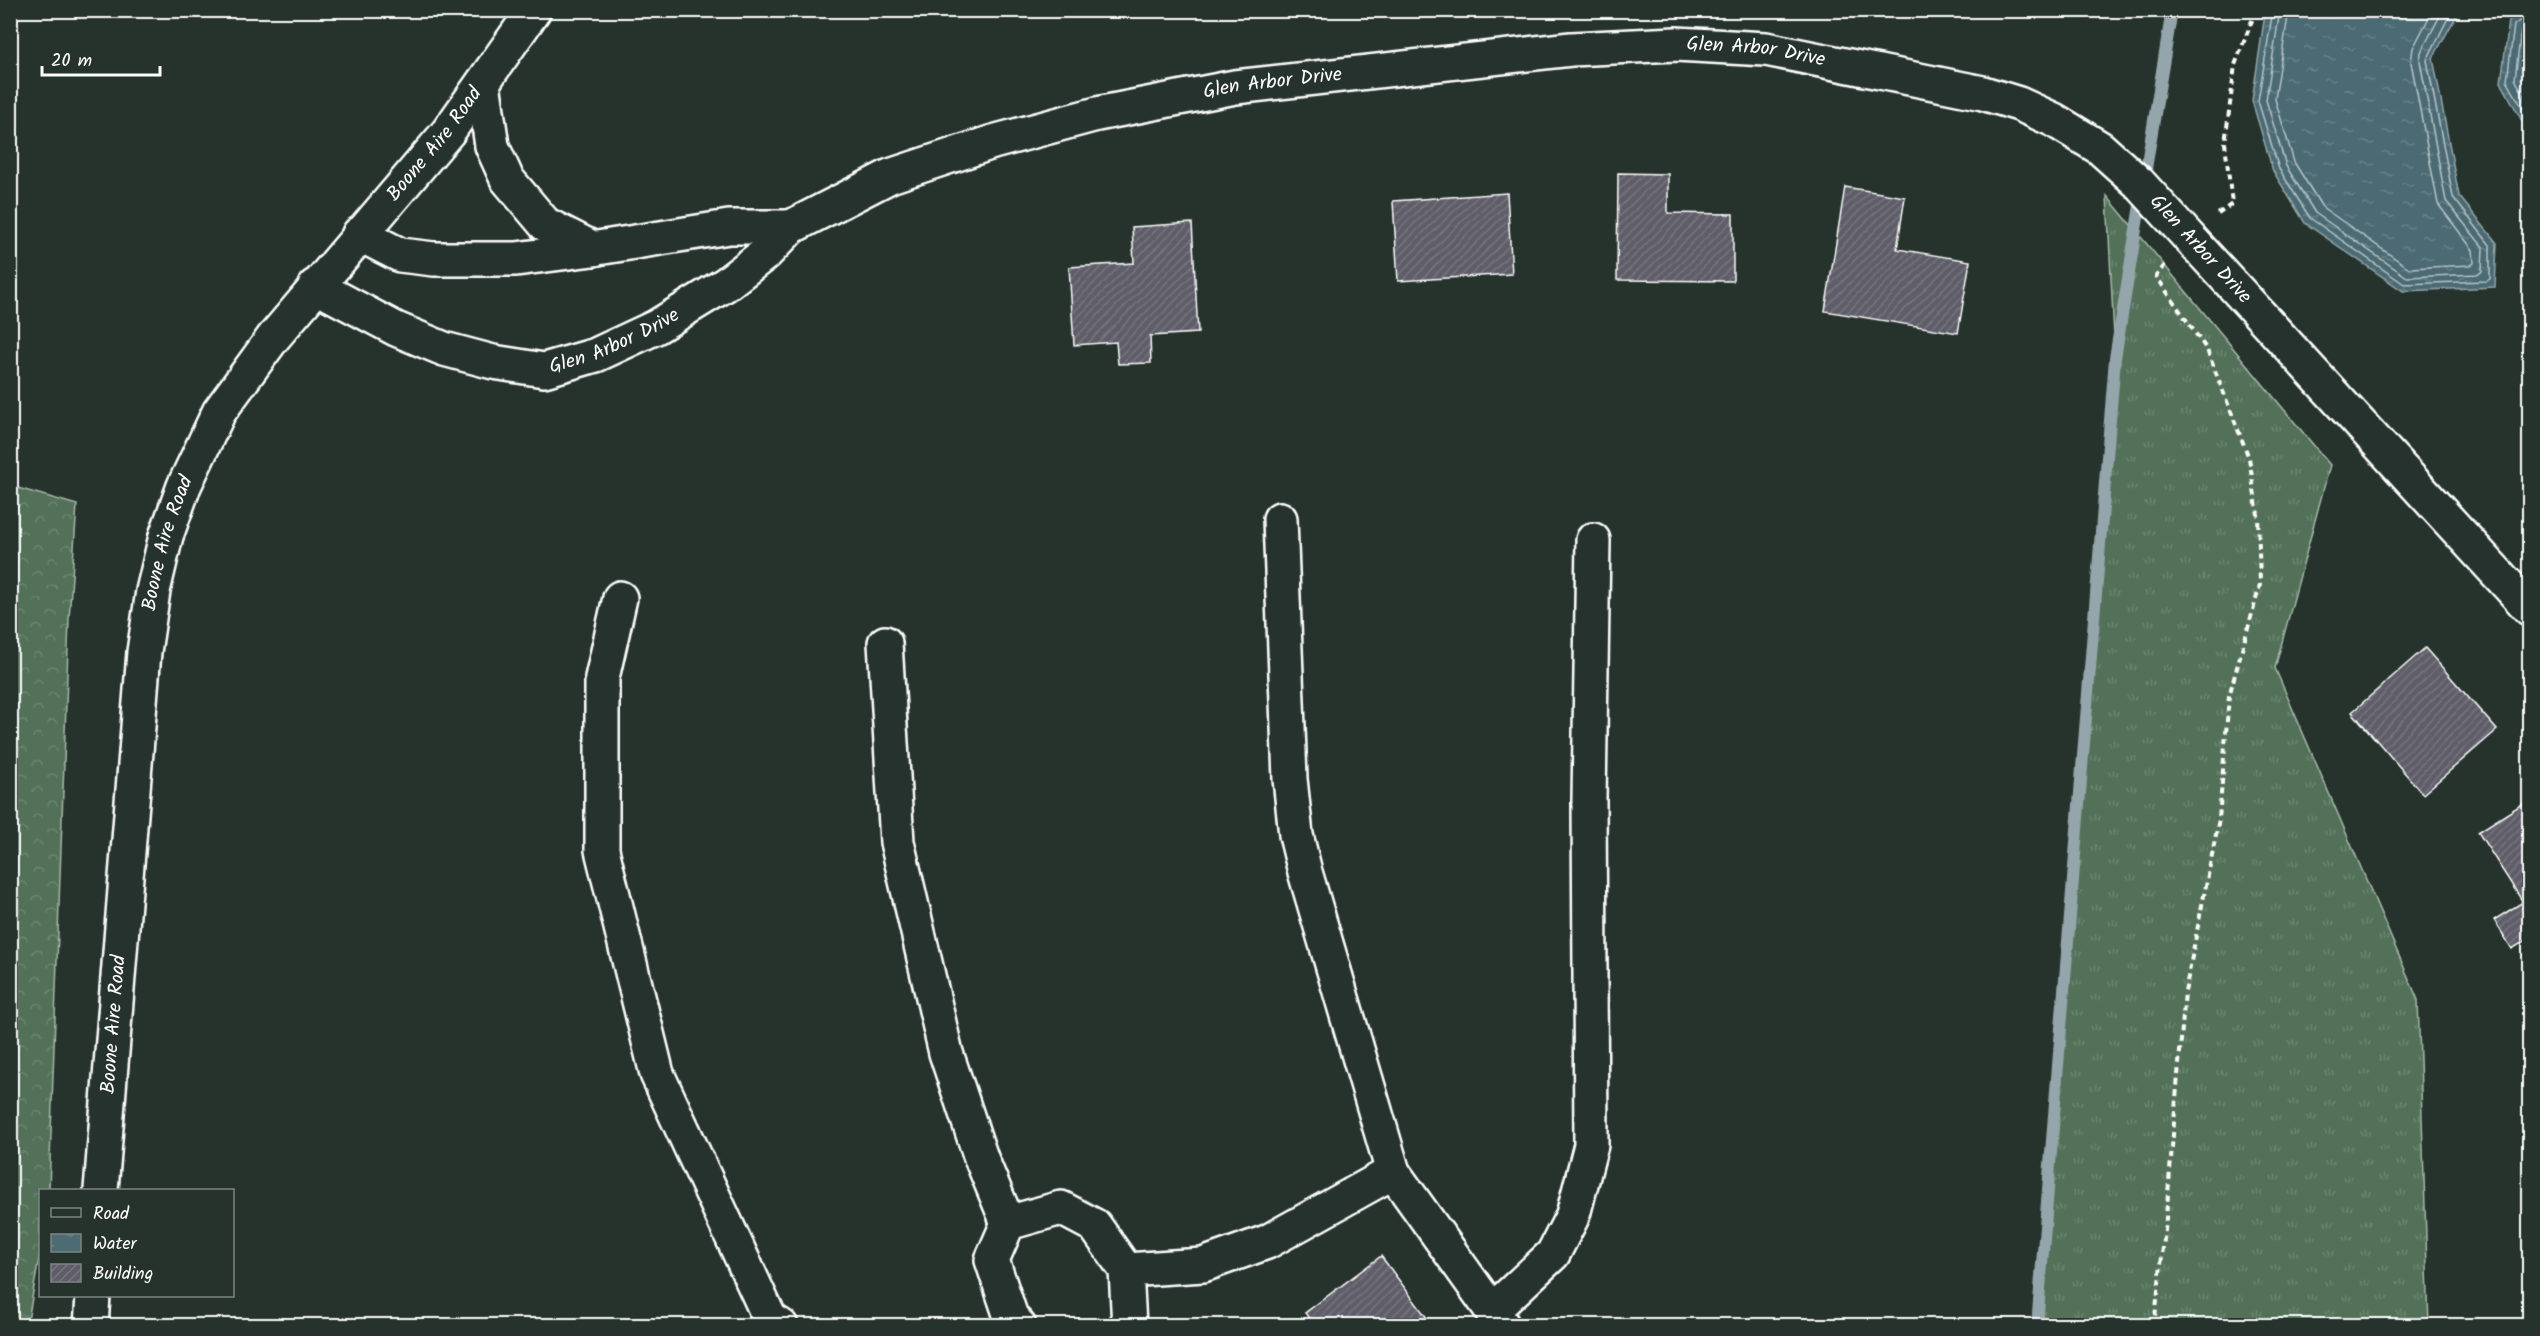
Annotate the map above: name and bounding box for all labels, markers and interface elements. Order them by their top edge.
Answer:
street label: Glen Arbor Drive [1686,29,1828,77]
scale bar [42,39,160,77]
text: 20 m [51,47,92,76]
street label: Glen Arbor Drive [1200,59,1344,109]
street label: Boone Aire Road [379,80,492,209]
street label: Glen Arbor Drive [2141,187,2259,312]
street label: Glen Arbor Drive [545,300,686,384]
street label: Boone Aire Road [134,470,203,613]
street label: Boone Aire Road [93,953,136,1095]
legend [39,1189,234,1297]
text: Road [93,1200,130,1229]
text: Water [93,1230,138,1259]
text: Building [93,1260,153,1289]

